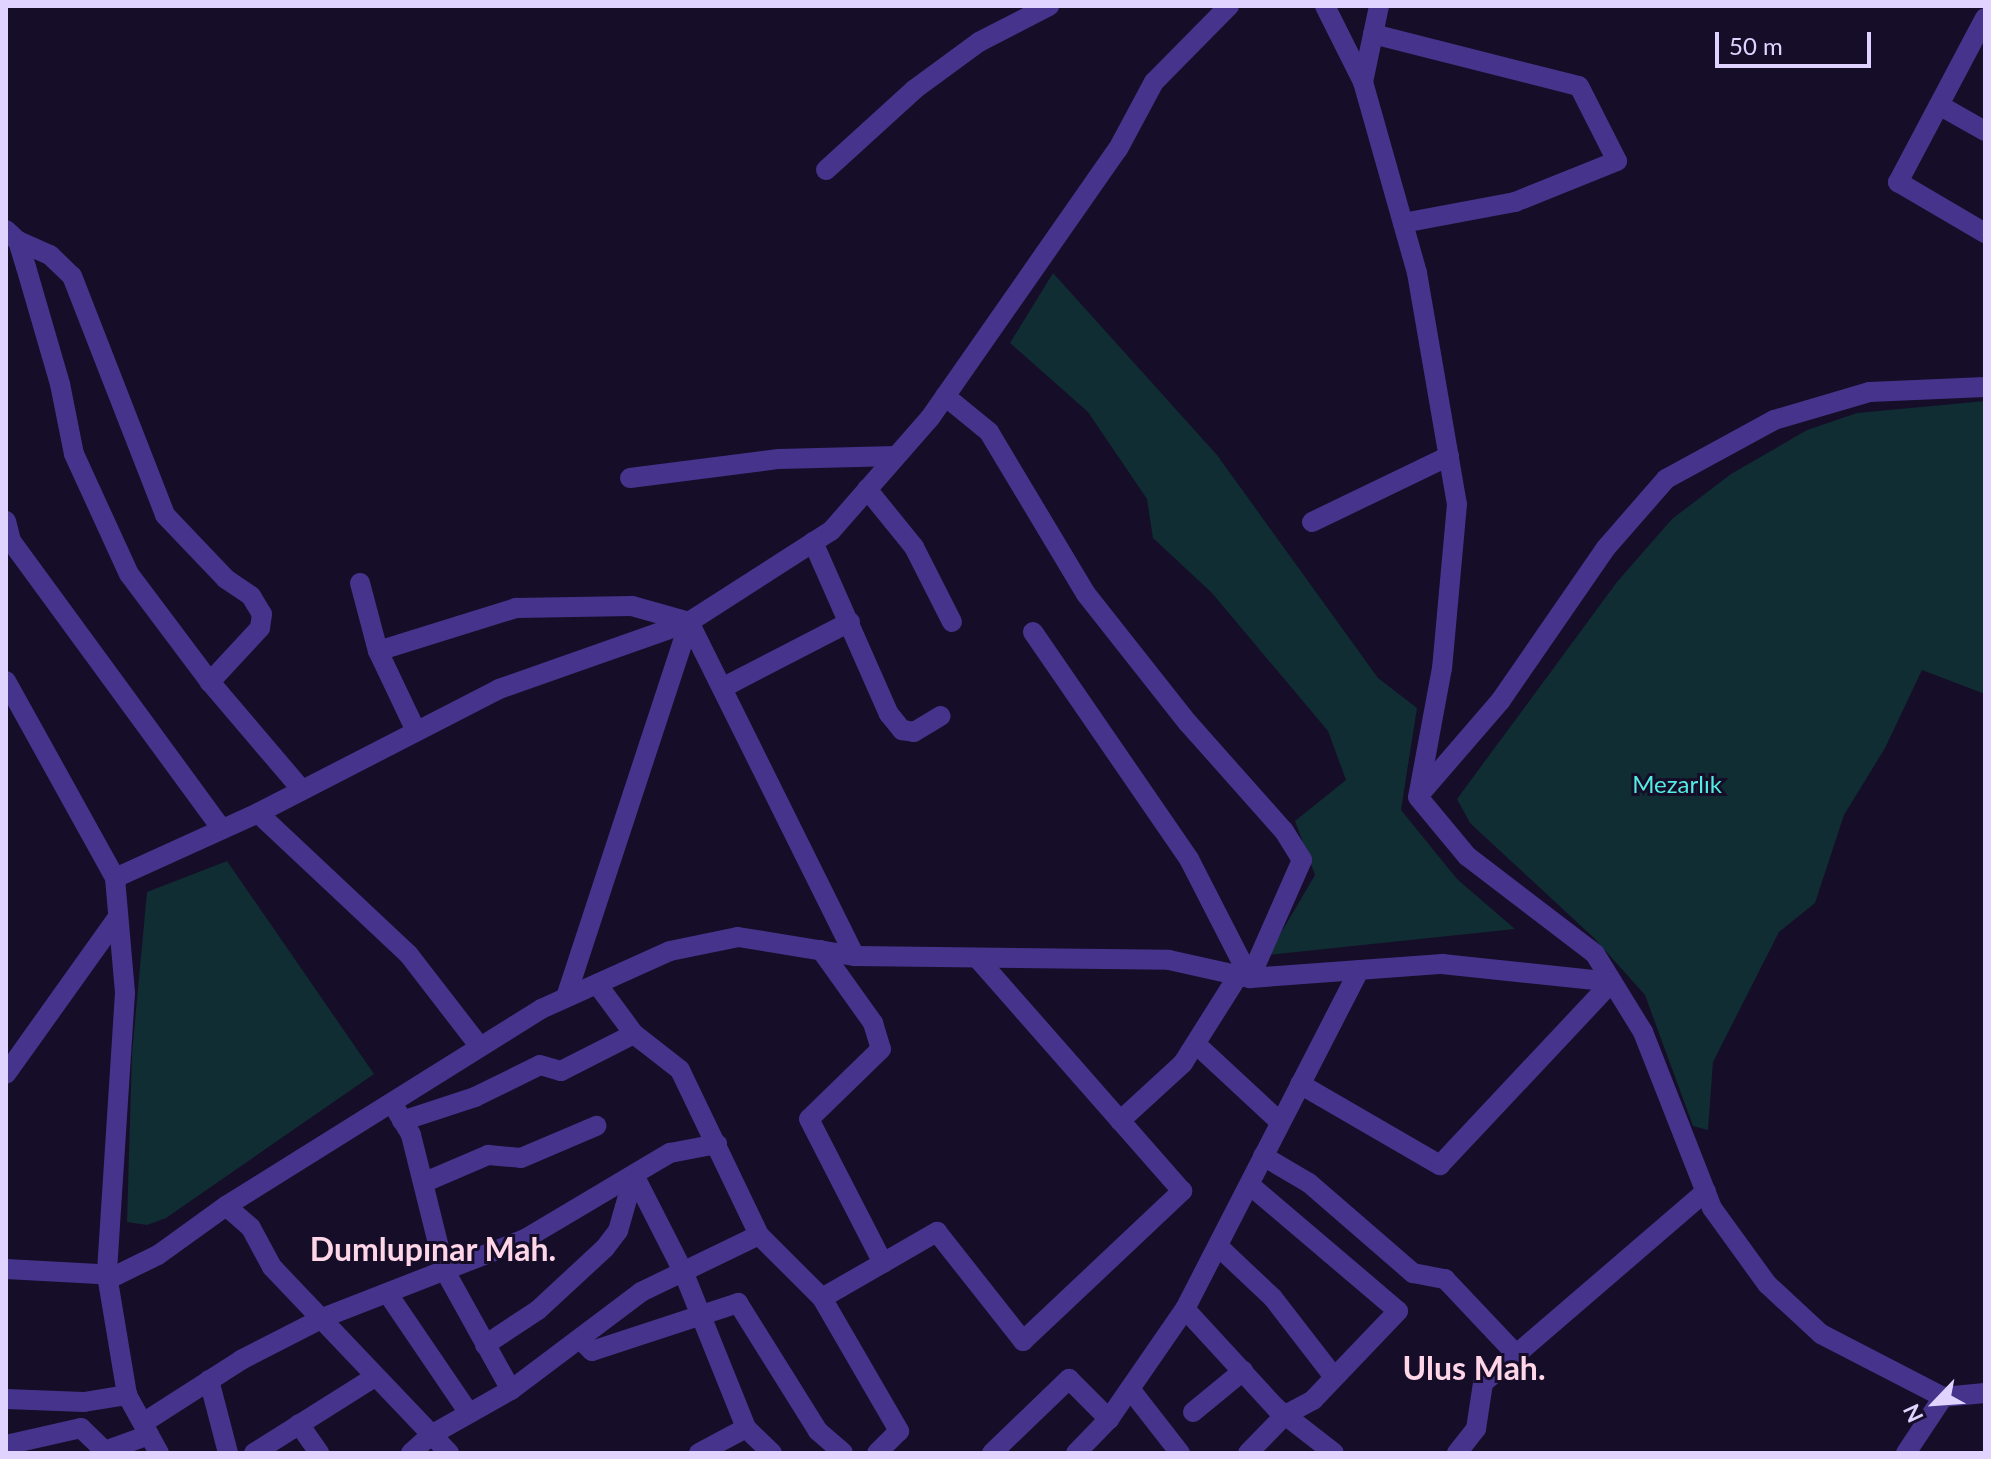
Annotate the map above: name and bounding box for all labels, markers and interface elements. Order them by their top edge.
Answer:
scale bar [1719,16,1875,66]
text: 50 m [1729,31,1783,60]
park label: Mezarlık [1632,770,1722,798]
district label: Dumlupınar Mah. [309,1230,557,1268]
district label: Ulus Mah. [1402,1349,1546,1387]
north arrow [1895,1363,1975,1443]
text: N [1897,1400,1929,1427]

